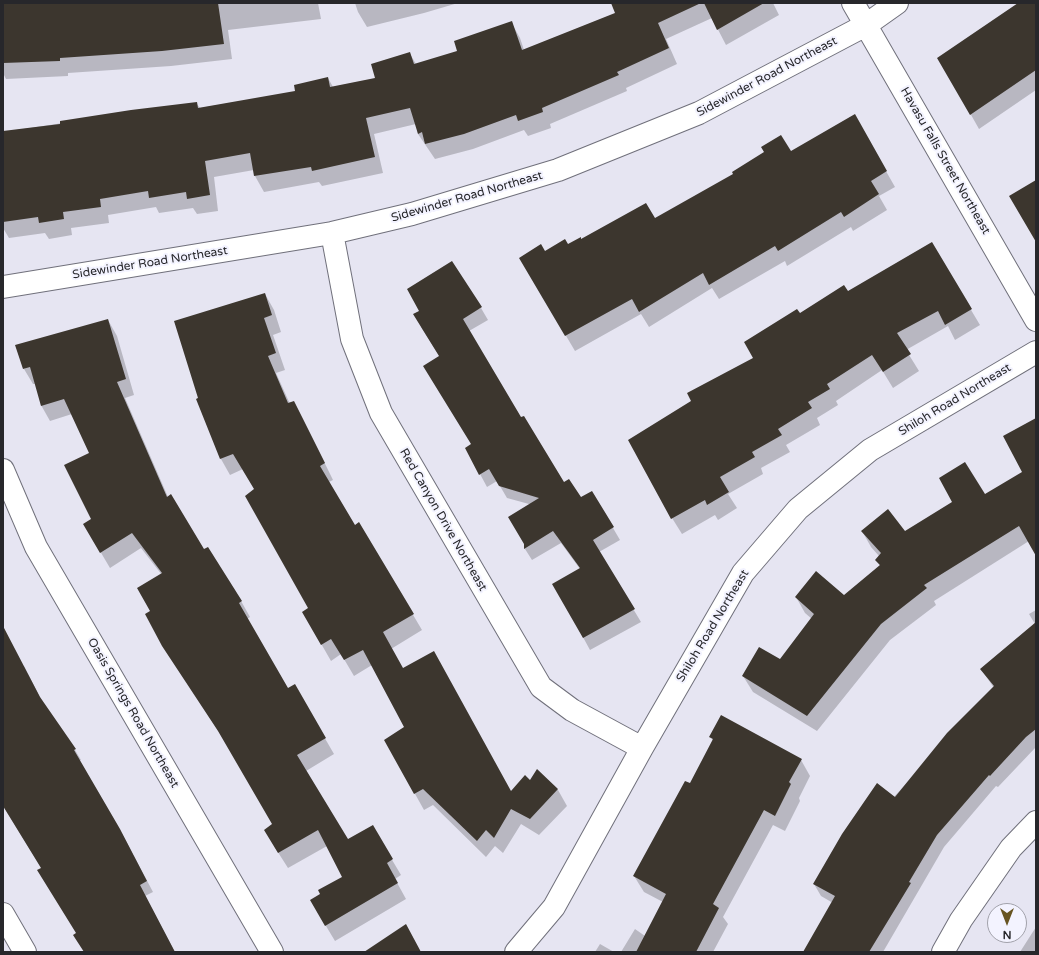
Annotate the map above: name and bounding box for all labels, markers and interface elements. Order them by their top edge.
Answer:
street label: Sidewinder Road Northeast [694,34,840,120]
street label: Havasu Falls Street Northeast [897,85,993,237]
street label: Sidewinder Road Northeast [390,168,544,226]
street label: Sidewinder Road Northeast [71,244,229,282]
street label: Shiloh Road Northeast [896,361,1014,439]
street label: Red Canyon Drive Northeast [396,446,490,594]
street label: Shiloh Road Northeast [674,567,752,685]
street label: Oasis Springs Road Northeast [84,636,182,790]
north arrow [987,903,1027,943]
text: N [1003,928,1011,941]

